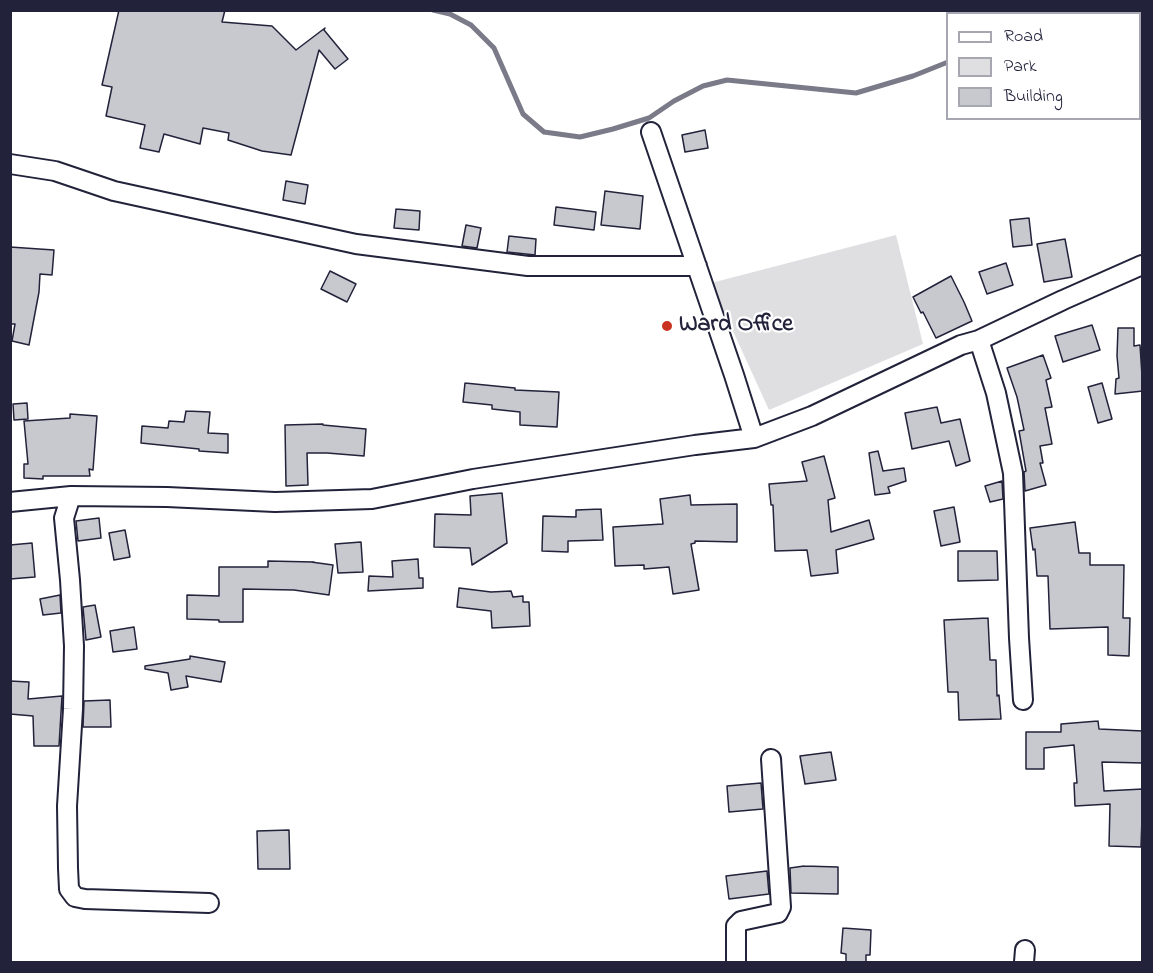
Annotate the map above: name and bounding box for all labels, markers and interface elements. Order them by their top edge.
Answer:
legend [946,12,1141,120]
text: Road [1004,24,1043,50]
text: Park [1004,54,1037,80]
text: Building [1004,84,1063,110]
place label: Ward Office [679,312,793,340]
marker: Ward Office [660,319,674,333]

